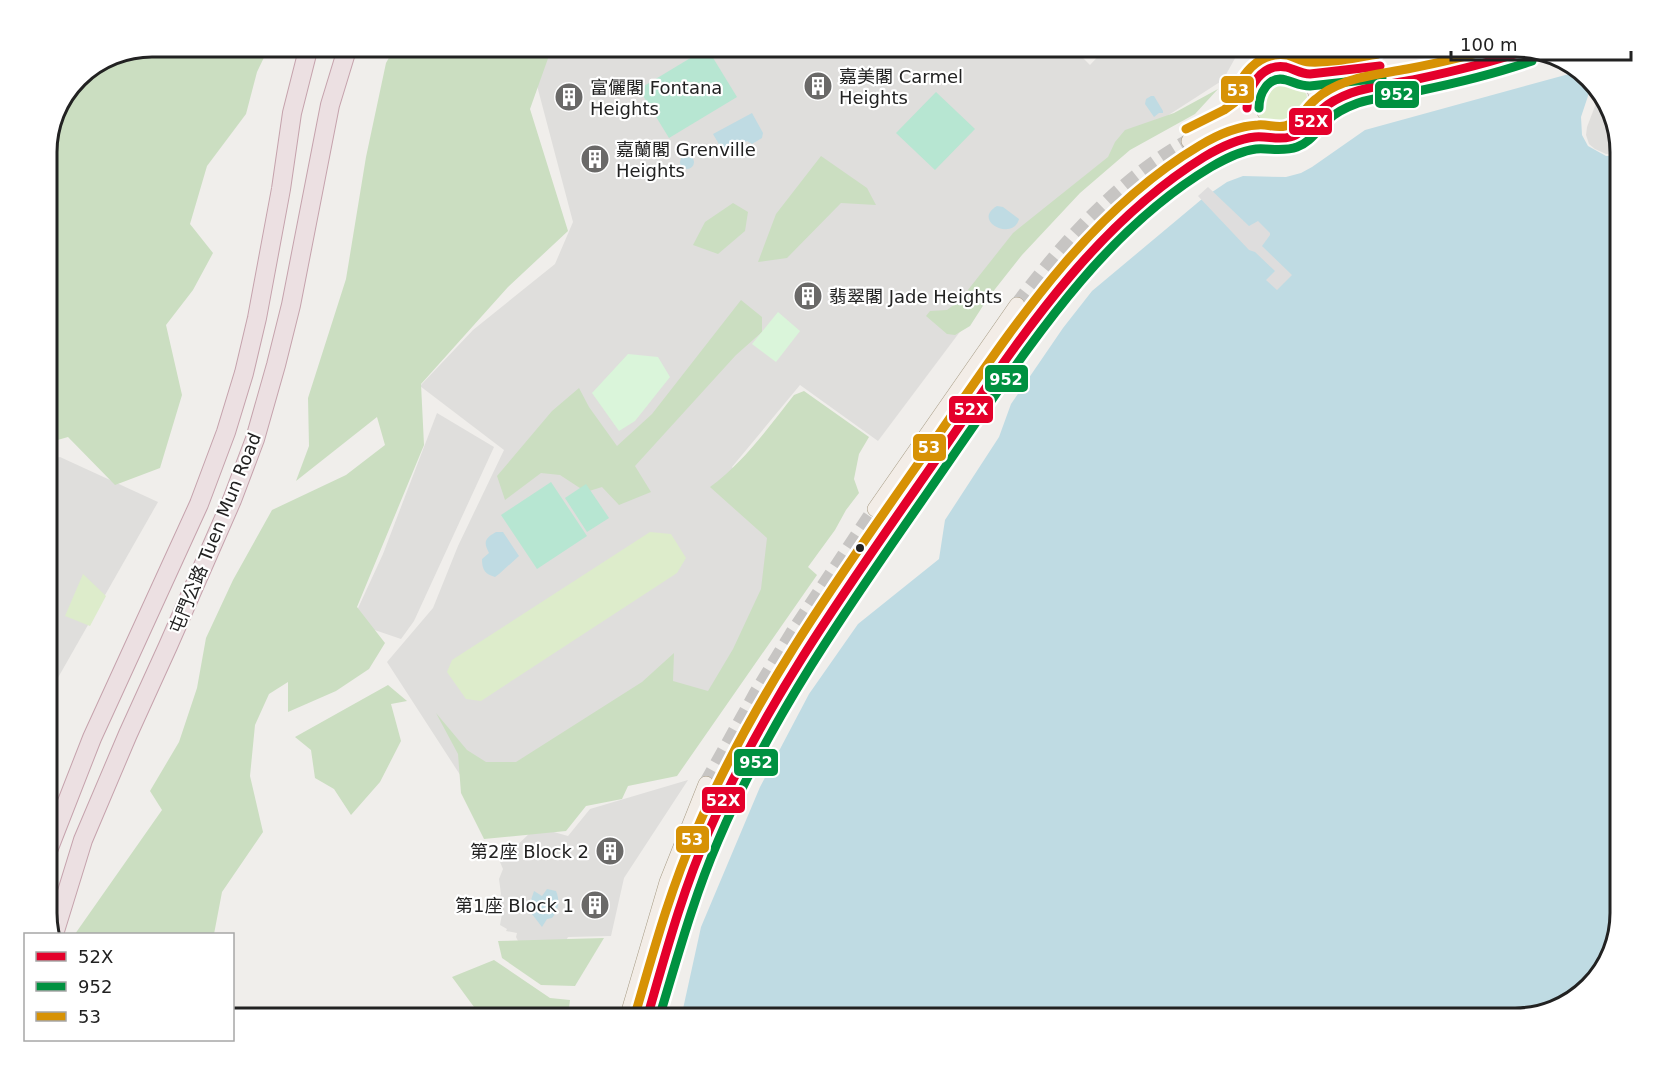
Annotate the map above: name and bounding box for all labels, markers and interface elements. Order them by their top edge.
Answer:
scale bar [1451,24,1631,62]
text: 100 m [1460,34,1518,55]
place label: 嘉美閣 Carmel Heights [839,66,963,108]
building icon: 嘉美閣 Carmel Heights [802,70,834,102]
line badge: 53 [1220,75,1255,104]
place label: 富儷閣 Fontana Heights [590,77,722,119]
line badge: 952 [1374,80,1420,109]
building icon: 富儷閣 Fontana Heights [553,81,585,113]
text: 53 [1227,81,1249,100]
text: 952 [1380,85,1414,104]
line badge: 52X [1288,107,1333,136]
text: 52X [1294,112,1329,131]
place label: 嘉蘭閣 Grenville Heights [616,139,756,181]
building icon: 嘉蘭閣 Grenville Heights [579,143,611,175]
building icon: 翡翠閣 Jade Heights [792,280,824,312]
place label: 翡翠閣 Jade Heights [829,286,1002,307]
line badge: 952 [984,364,1029,393]
text: 952 [989,370,1023,389]
line badge: 52X [948,395,994,424]
text: 52X [954,400,989,419]
street label: 屯門公路 Tuen Mun Road [165,429,265,637]
line badge: 53 [912,433,947,462]
text: 53 [918,438,940,457]
unlabelled marker [854,542,866,554]
line badge: 952 [733,748,779,777]
text: 952 [739,753,773,772]
line badge: 52X [701,786,746,814]
text: 52X [706,791,741,810]
line badge: 53 [675,825,710,854]
text: 53 [681,830,703,849]
building icon: 第2座 Block 2 [594,835,626,867]
place label: 第2座 Block 2 [470,841,589,862]
building icon: 第1座 Block 1 [579,889,611,921]
place label: 第1座 Block 1 [455,895,574,916]
legend [24,933,234,1041]
text: 52X [78,946,113,967]
text: 952 [78,976,112,997]
text: 53 [78,1006,101,1027]

